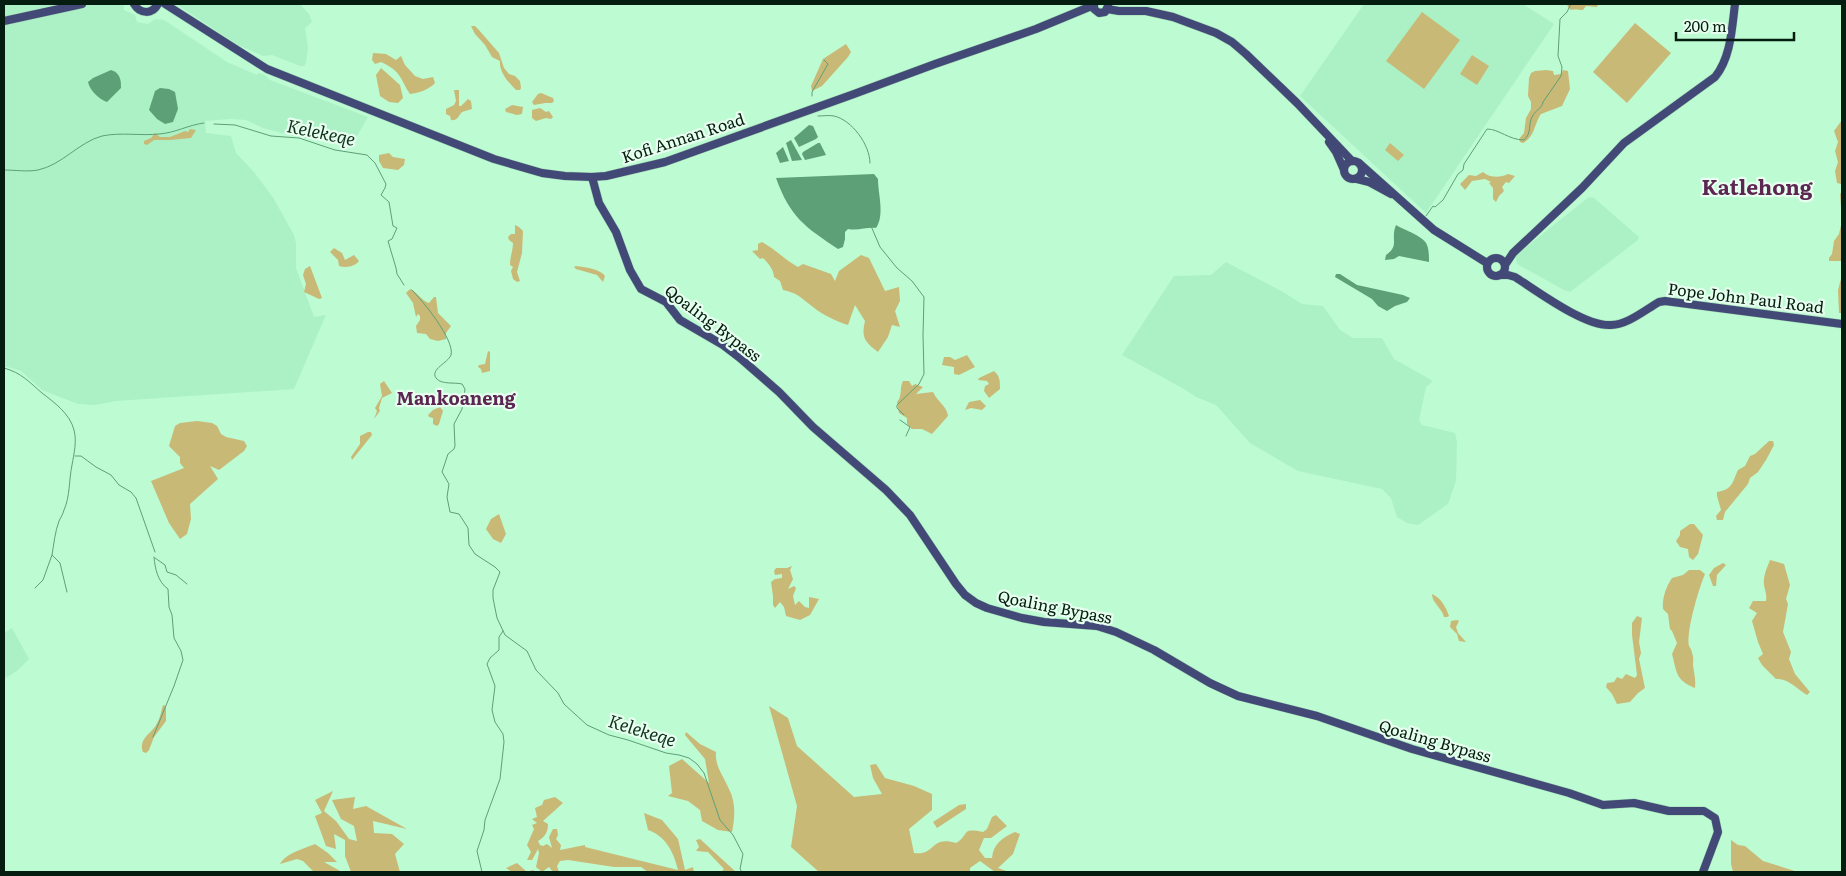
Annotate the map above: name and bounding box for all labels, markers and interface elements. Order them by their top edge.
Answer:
scale bar [1676,10,1794,42]
text: 200 m [1684,14,1727,37]
street label: Kofi Annan Road [618,106,748,168]
water label: Kelekeqe [284,111,358,152]
district label: Katlehong [1702,170,1813,201]
street label: Pope John Paul Road [1667,276,1826,319]
street label: Qoaling Bypass [660,278,767,367]
district label: Mankoaneng [396,384,517,411]
street label: Qoaling Bypass [996,583,1114,629]
water label: Kelekeqe [605,706,680,753]
street label: Qoaling Bypass [1376,713,1494,768]

